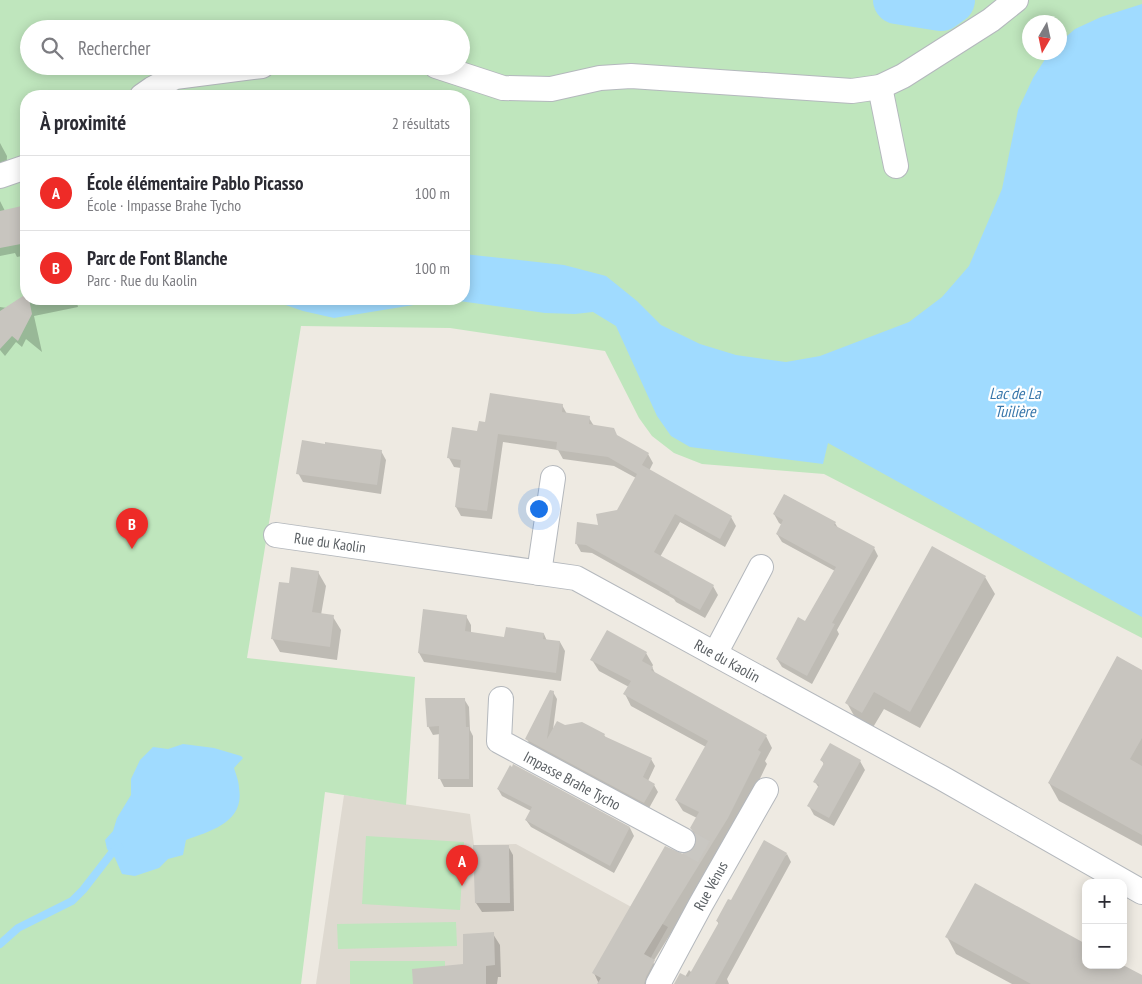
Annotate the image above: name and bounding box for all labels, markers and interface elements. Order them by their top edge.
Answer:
north arrow [1022,15,1067,60]
search box [20,20,470,75]
icon: search [38,34,66,62]
text: Rechercher [78,36,150,60]
text: À proximité [40,109,126,136]
text: 2 résultats [392,113,450,133]
text: École élémentaire Pablo Picasso [87,171,304,195]
text: A [52,183,60,203]
text: 100 m [415,183,450,203]
text: École · Impasse Brahe Tycho [87,195,241,215]
text: Parc de Font Blanche [87,246,228,270]
text: B [52,258,60,278]
text: 100 m [415,258,450,278]
text: Parc · Rue du Kaolin [87,270,197,290]
water label: Lac de La Tuilière [989,383,1042,421]
your location [526,496,552,522]
pin: B [116,508,148,549]
street label: Rue du Kaolin [293,528,367,557]
street label: Rue du Kaolin [691,635,763,686]
street label: Impasse Brahe Tycho [520,747,624,814]
pin: A [446,845,478,886]
street label: Rue Vénus [689,858,732,914]
map controls [1082,879,1127,969]
button: + [1082,879,1127,924]
button: − [1082,924,1127,969]

